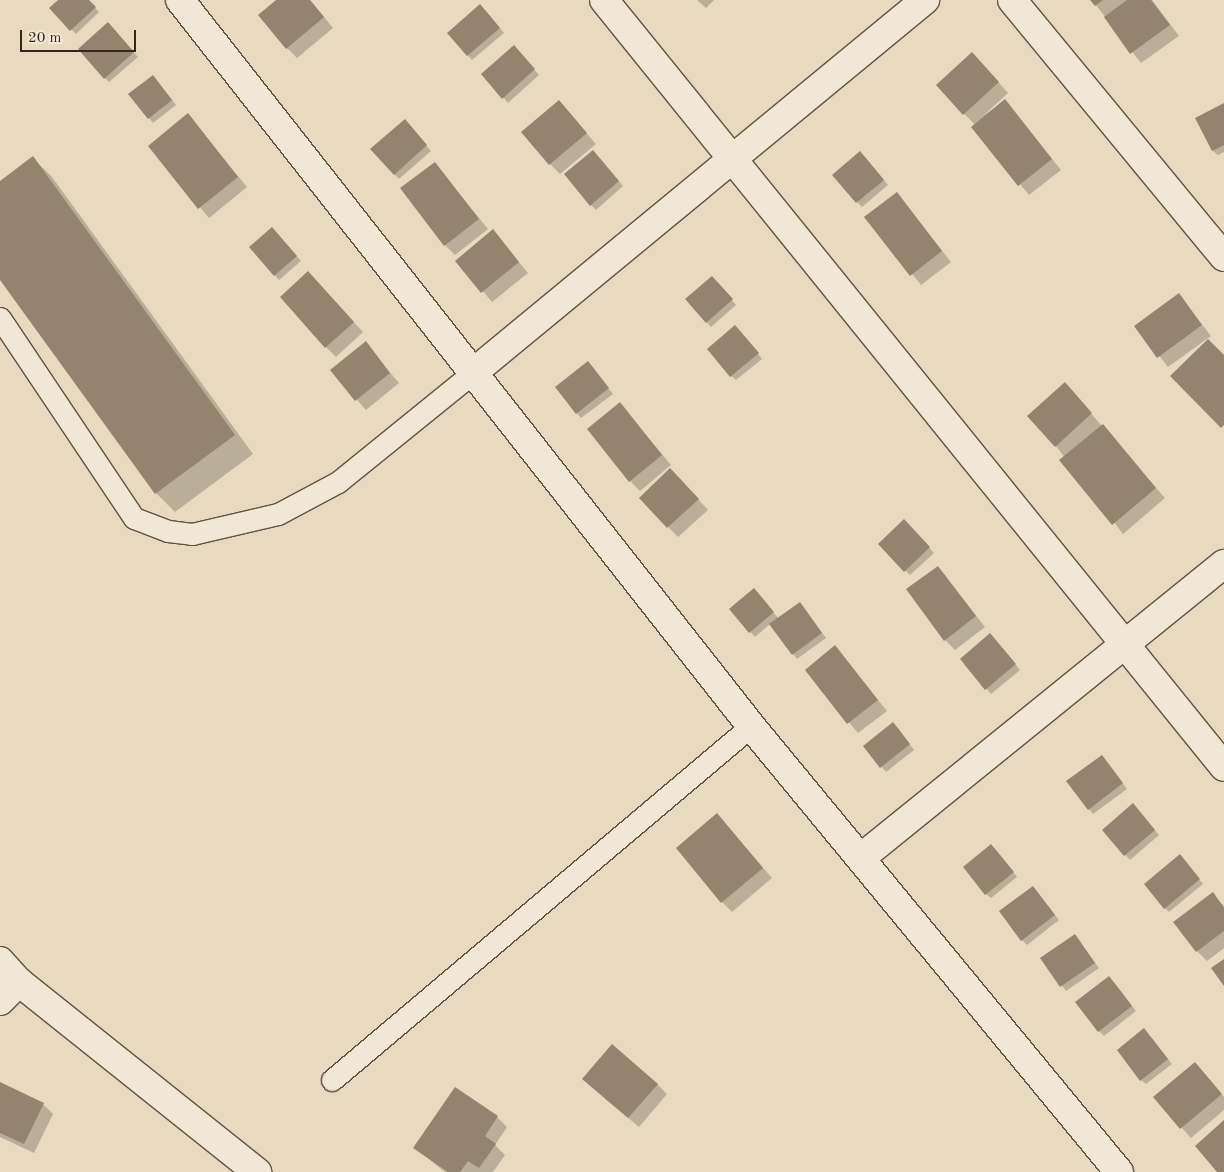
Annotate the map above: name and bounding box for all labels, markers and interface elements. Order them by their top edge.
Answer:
scale bar [22,20,139,52]
text: 20 m [28,31,62,46]

